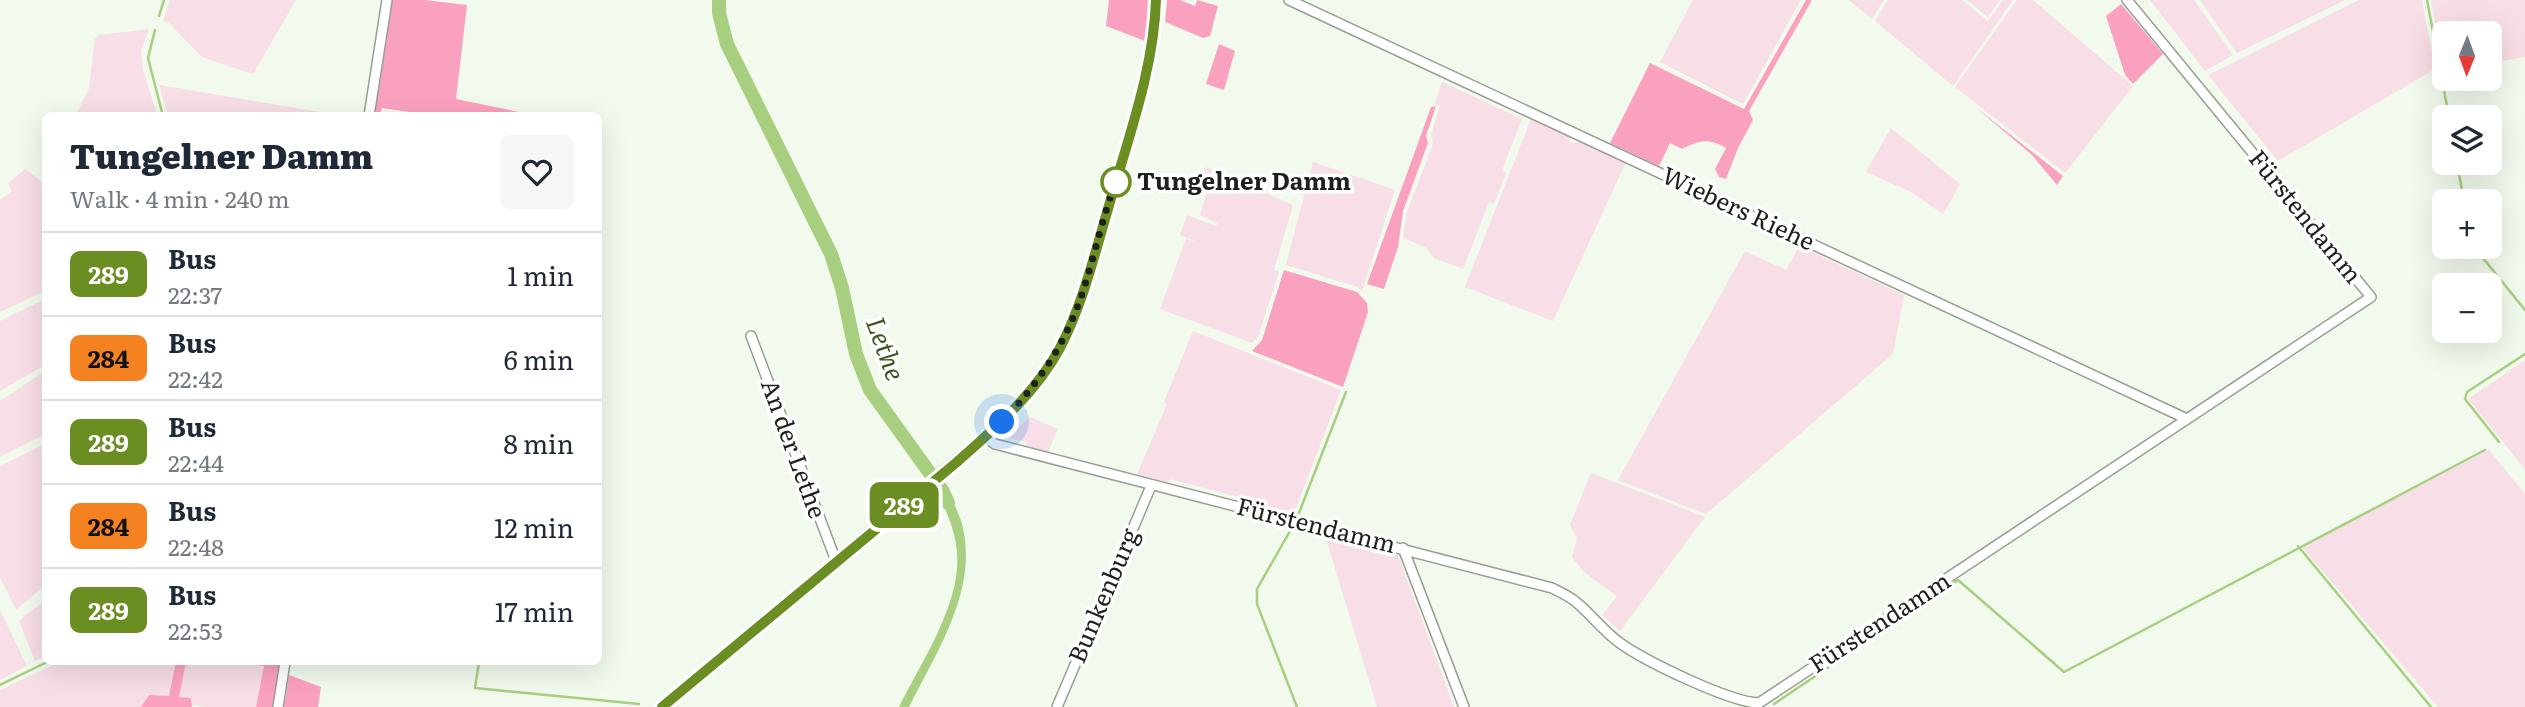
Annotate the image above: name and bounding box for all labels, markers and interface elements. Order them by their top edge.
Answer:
north arrow [2432,21,2502,91]
map controls [2432,21,2502,343]
button: layers [2432,105,2502,175]
text: Tungelner Damm [70,130,373,179]
button: heart [500,135,574,209]
street label: Fürstendamm [2242,141,2372,290]
street label: Wiebers Riehe [1657,156,1821,257]
place label: Tungelner Damm [1137,162,1351,197]
marker: Tungelner Damm [1101,167,1131,197]
text: Walk · 4 min · 240 m [70,181,290,215]
button: + [2432,189,2502,259]
text: Bus [168,238,216,277]
text: 1 min [507,255,574,294]
text: 289 [88,256,129,291]
button: − [2432,273,2502,343]
text: 22:37 [168,277,222,311]
water label: Lethe [858,311,917,385]
text: Bus [168,322,216,361]
text: 6 min [504,339,574,378]
text: 284 [88,340,129,375]
text: 22:42 [168,361,223,395]
street label: An der Lethe [754,374,837,523]
your location [984,404,1019,439]
text: Bus [168,406,216,445]
text: 8 min [503,423,574,462]
text: 289 [88,424,129,459]
text: 22:44 [168,445,224,479]
line badge: 289 [864,482,944,528]
text: 289 [884,487,924,522]
street label: Fürstendamm [1233,487,1400,560]
text: Bus [168,490,216,529]
text: 12 min [494,507,574,546]
text: 284 [88,508,129,543]
street label: Bunkenburg [1058,522,1146,668]
text: 22:48 [168,529,224,563]
street label: Fürstendamm [1801,562,1956,680]
text: Bus [168,574,216,613]
text: 17 min [495,591,574,630]
text: 289 [88,592,129,627]
text: 22:53 [168,613,223,647]

